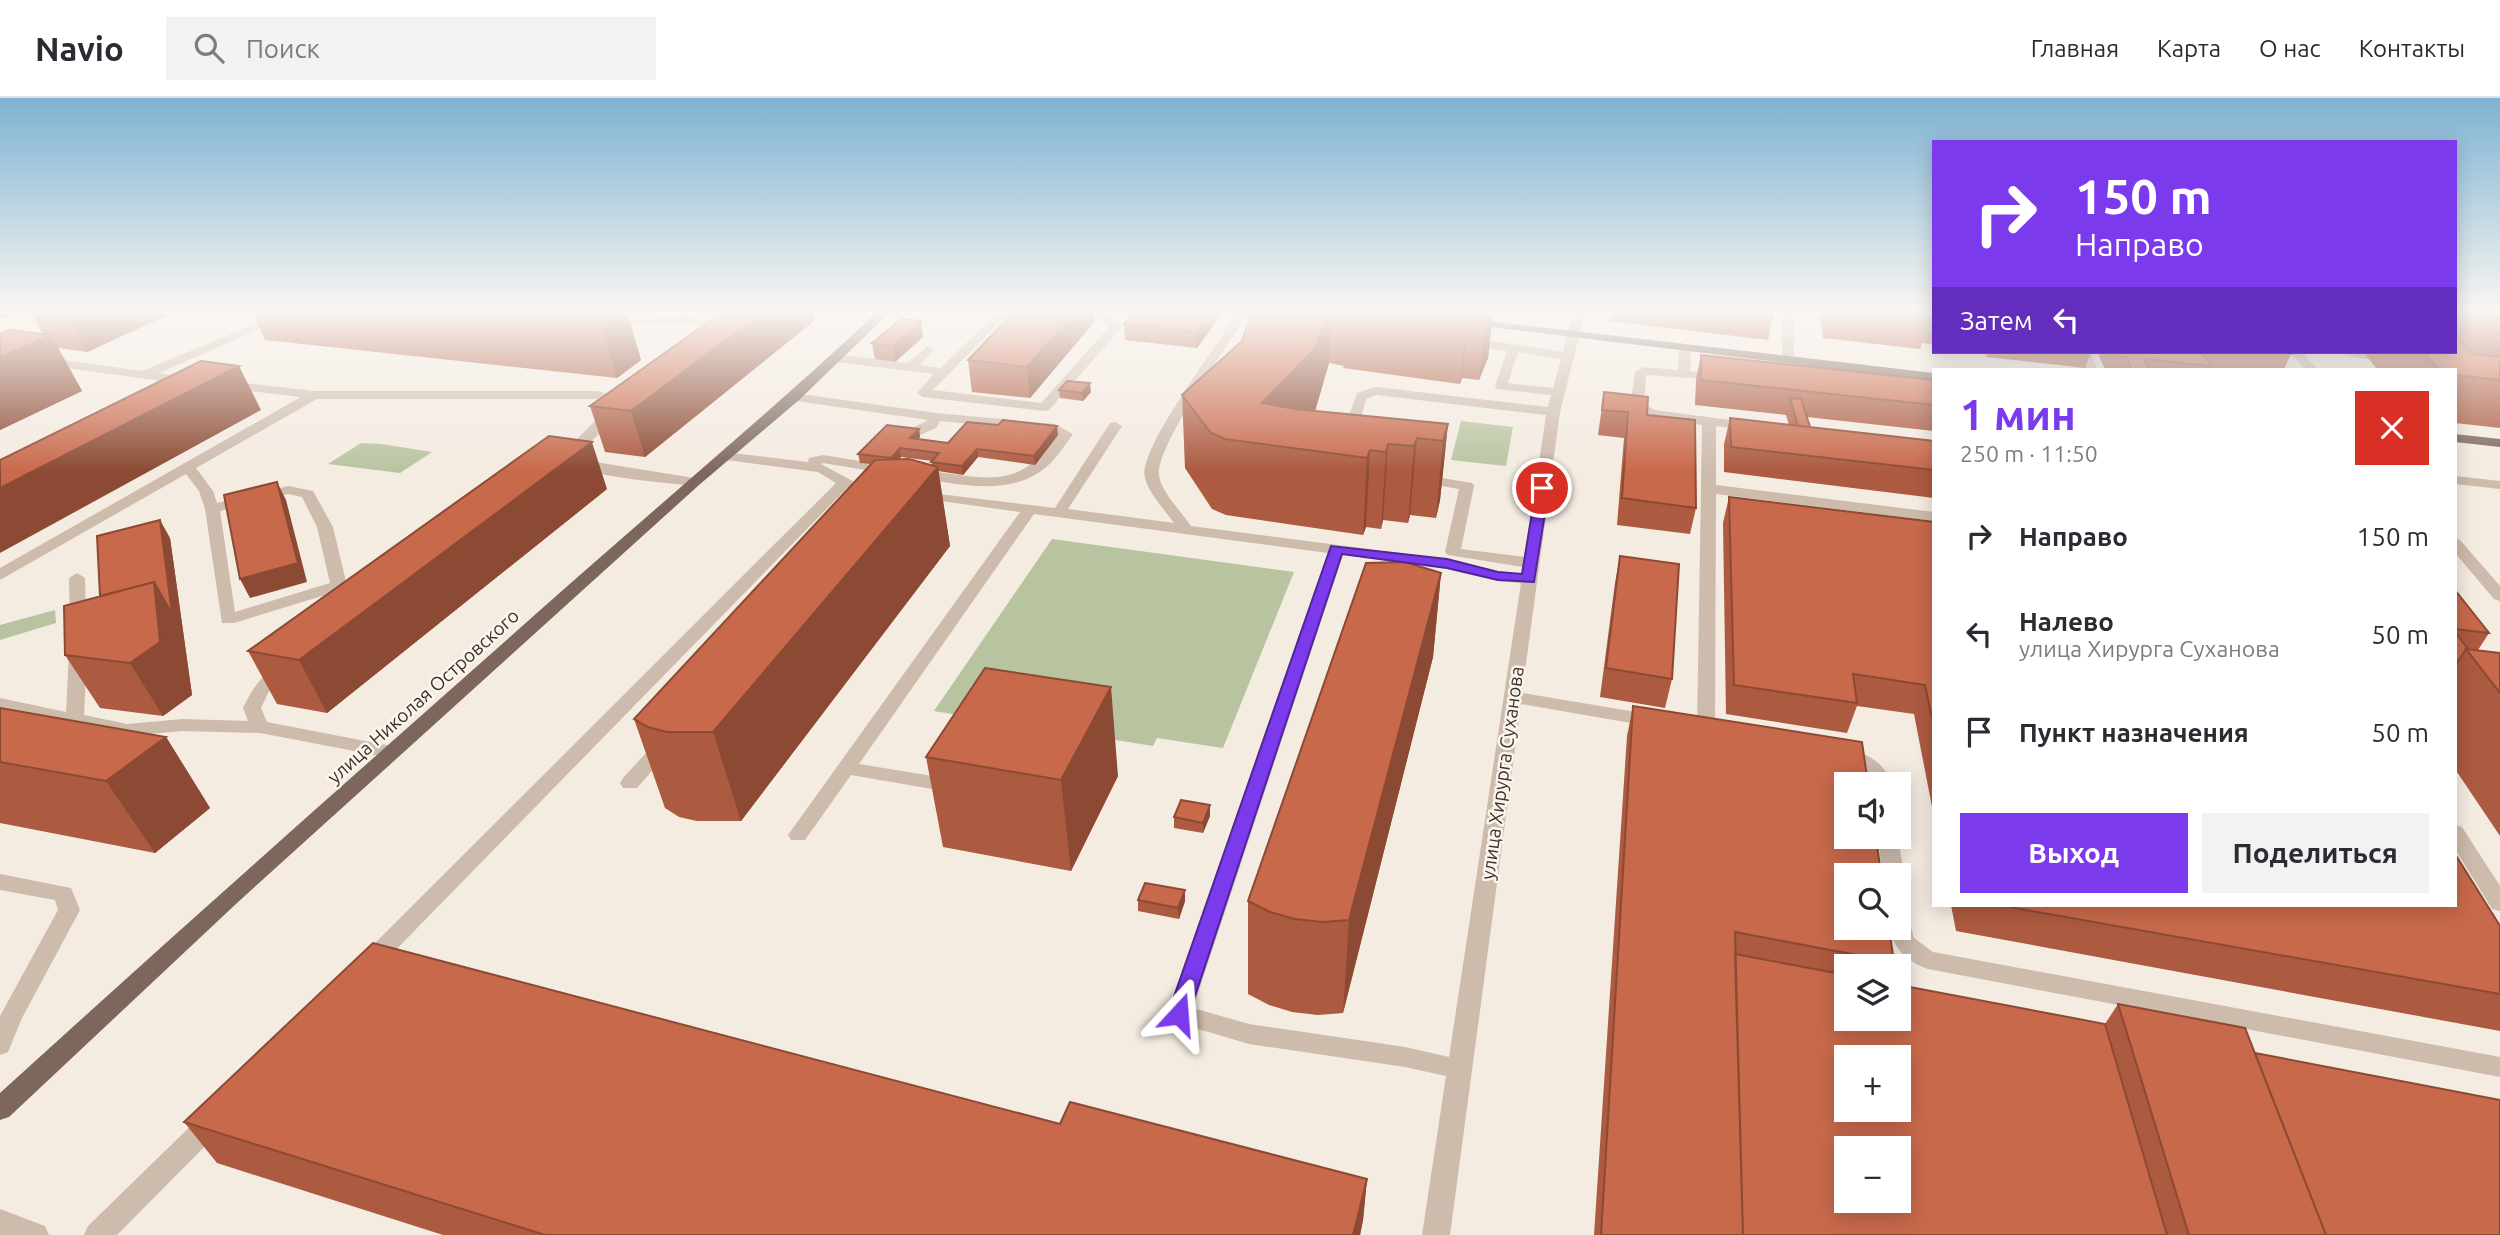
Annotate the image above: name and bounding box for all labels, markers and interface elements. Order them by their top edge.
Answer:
search box [166,17,656,80]
icon: search [190,29,228,67]
text: Navio [35,30,124,67]
text: Поиск [246,34,320,63]
text: Главная [2031,35,2119,62]
text: Карта [2157,35,2221,62]
text: О нас [2259,35,2321,62]
text: Контакты [2359,35,2465,62]
icon: right [1960,168,2051,259]
text: 150 m [2075,168,2212,223]
text: Направо [2075,226,2204,262]
icon: left [2047,301,2085,339]
text: Затем [1960,306,2033,335]
text: 1 мин [1960,391,2076,438]
button: close [2355,391,2429,465]
text: 250 m · 11:50 [1960,441,2098,466]
pin [1512,458,1572,518]
icon: arrive [1523,469,1561,507]
icon: right [1960,517,1998,555]
text: Направо [2019,522,2128,551]
text: 150 m [2357,522,2429,551]
street label: улица Николая Островского [323,604,523,788]
text: Налево [2019,607,2114,636]
icon: left [1960,615,1998,653]
text: 50 m [2371,620,2429,649]
text: улица Хирурга Суханова [2019,636,2280,661]
street label: улица Хирурга Суханова [1476,665,1528,881]
icon: arrive [1960,713,1998,751]
text: Пункт назначения [2019,718,2249,747]
text: 50 m [2371,718,2429,747]
map controls [1834,772,1911,1213]
button: sound [1834,772,1911,849]
button: Выход [1960,813,2188,893]
button: Поделиться [2202,813,2429,893]
button: search [1834,863,1911,940]
button: layers [1834,954,1911,1031]
position arrow [1142,977,1216,1051]
button: + [1834,1045,1911,1122]
button: − [1834,1136,1911,1213]

